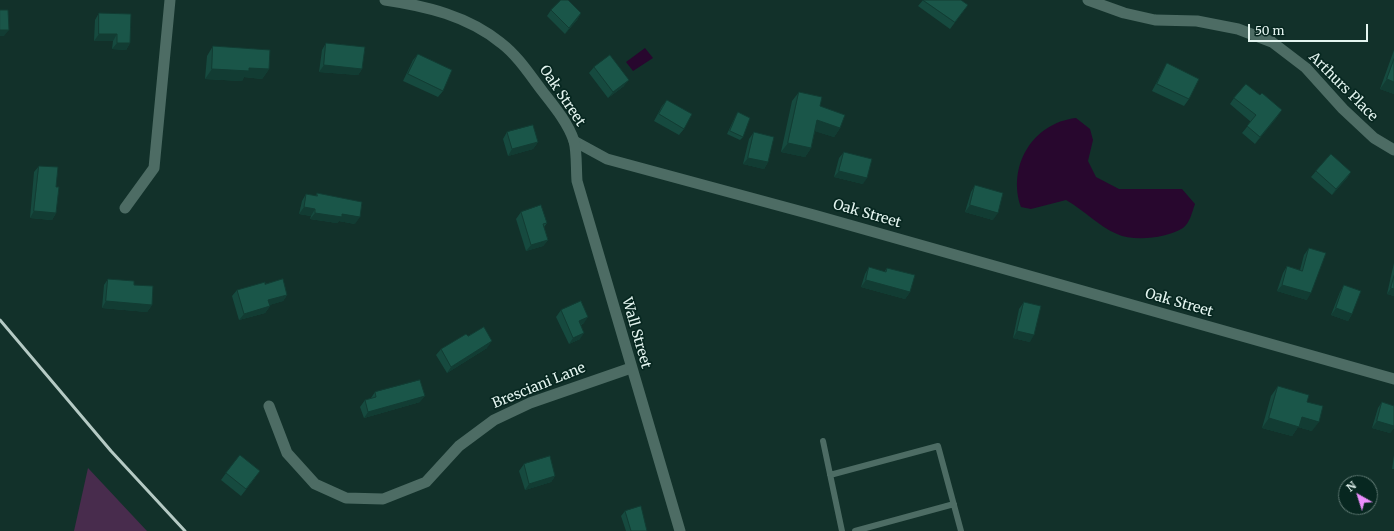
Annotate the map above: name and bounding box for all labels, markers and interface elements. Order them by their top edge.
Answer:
scale bar [1250,16,1370,42]
text: 50 m [1255,23,1284,38]
street label: Arthurs Place [1305,49,1381,125]
street label: Oak Street [536,62,588,130]
street label: Oak Street [831,196,903,232]
street label: Oak Street [1143,285,1215,321]
street label: Wall Street [618,296,654,370]
street label: Bresciani Lane [490,360,588,412]
north arrow [1338,475,1378,515]
text: N [1343,478,1359,495]

